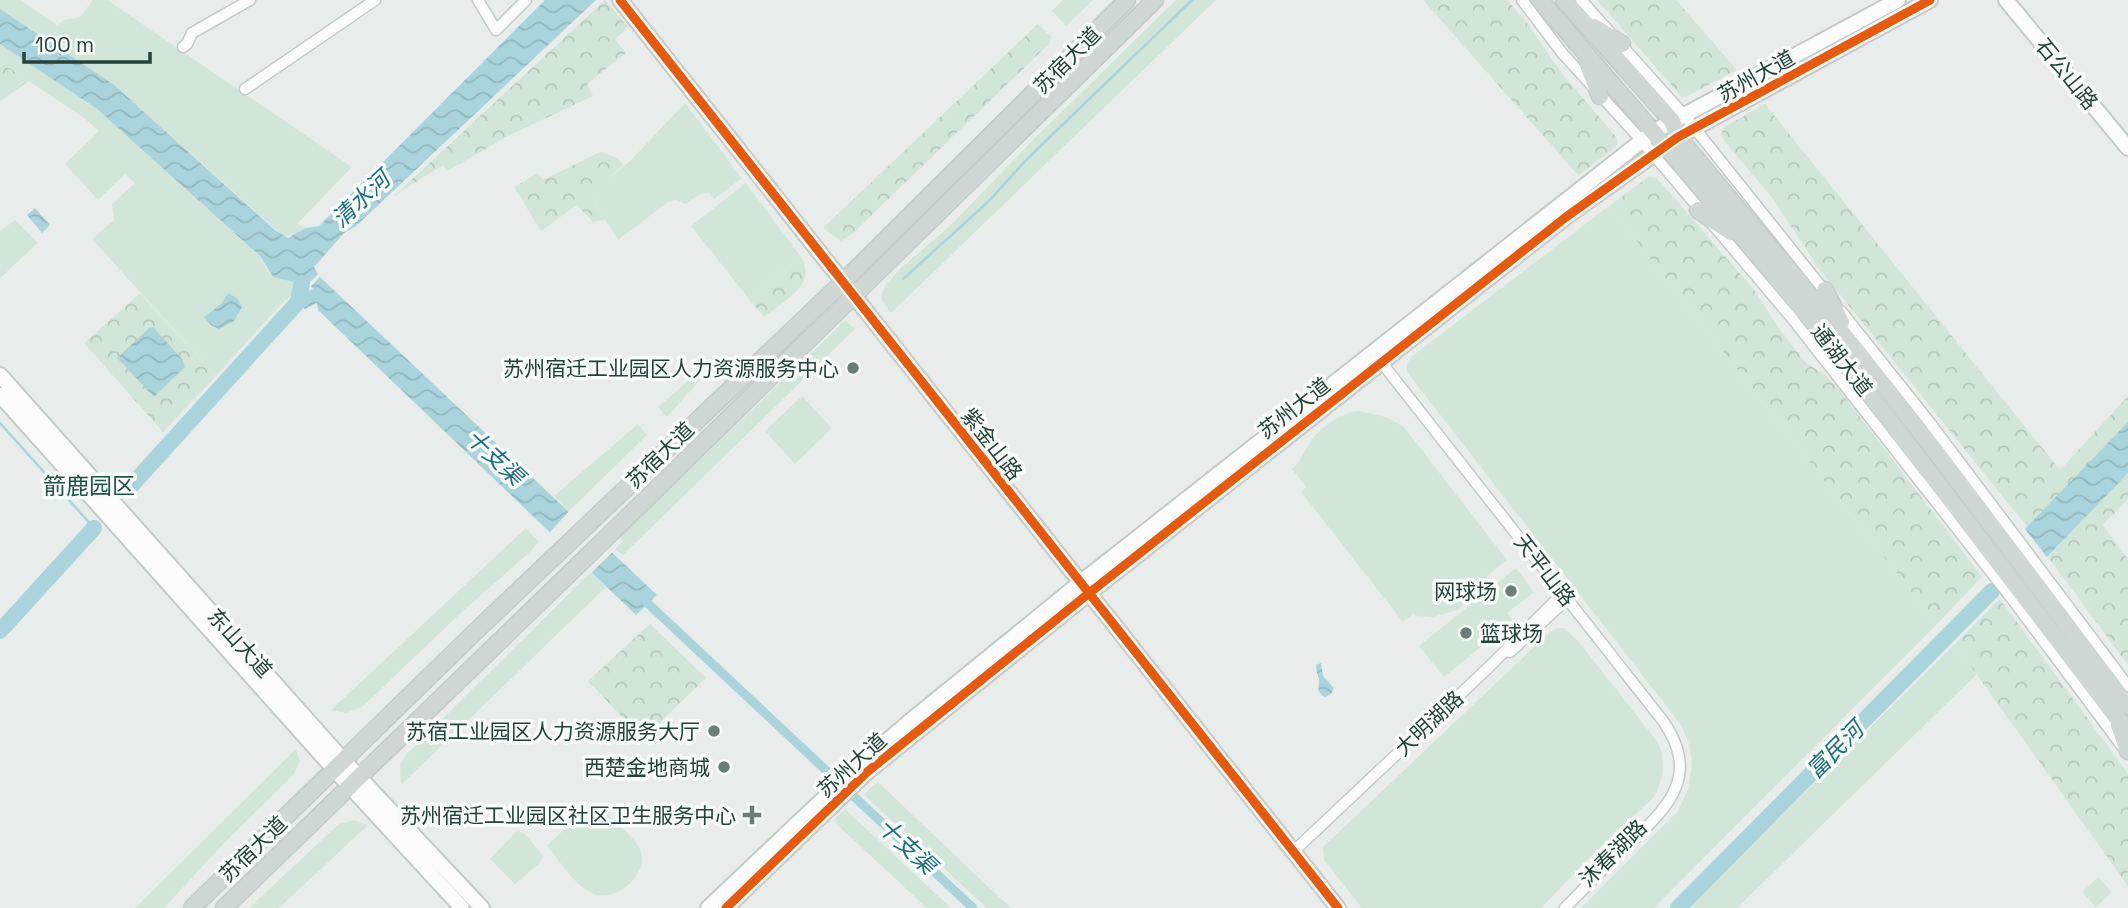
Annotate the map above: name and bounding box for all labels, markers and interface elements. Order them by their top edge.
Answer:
scale bar [24,21,150,65]
street label: 苏宿大道 [1028,21,1106,99]
text: 100 m [35,31,94,58]
street label: 石公山路 [2030,33,2104,115]
street label: 苏州大道 [1713,44,1799,108]
water label: 清水河 [326,162,399,233]
street label: 通湖大道 [1806,319,1878,401]
place label: 苏州宿迁工业园区人力资源服务中心 [503,355,839,382]
marker: 苏州宿迁工业园区人力资源服务中心 [845,360,861,376]
street label: 苏州大道 [1253,372,1335,444]
street label: 紫金山路 [956,403,1028,485]
street label: 苏宿大道 [620,416,700,494]
water label: 十支渠 [460,423,533,494]
district label: 箭鹿园区 [43,471,135,501]
street label: 天平山路 [1509,529,1581,611]
place label: 网球场 [1434,578,1497,605]
marker: 网球场 [1503,583,1519,599]
street label: 东山大道 [202,603,278,683]
place label: 篮球场 [1480,620,1543,647]
marker: 篮球场 [1458,625,1474,641]
street label: 大明湖路 [1389,684,1469,762]
water label: 富民河 [1800,712,1873,785]
place label: 苏宿工业园区人力资源服务大厅 [406,718,700,745]
marker: 苏宿工业园区人力资源服务大厅 [706,723,722,739]
street label: 苏州大道 [812,727,892,803]
place label: 西楚金地商城 [584,754,710,781]
marker: 西楚金地商城 [716,759,732,775]
place label: 苏州宿迁工业园区社区卫生服务中心 [400,802,736,829]
marker: 苏州宿迁工业园区社区卫生服务中心 [742,805,762,825]
street label: 苏宿大道 [213,810,293,888]
water label: 十支渠 [872,812,945,883]
street label: 沐春湖路 [1574,814,1652,892]

